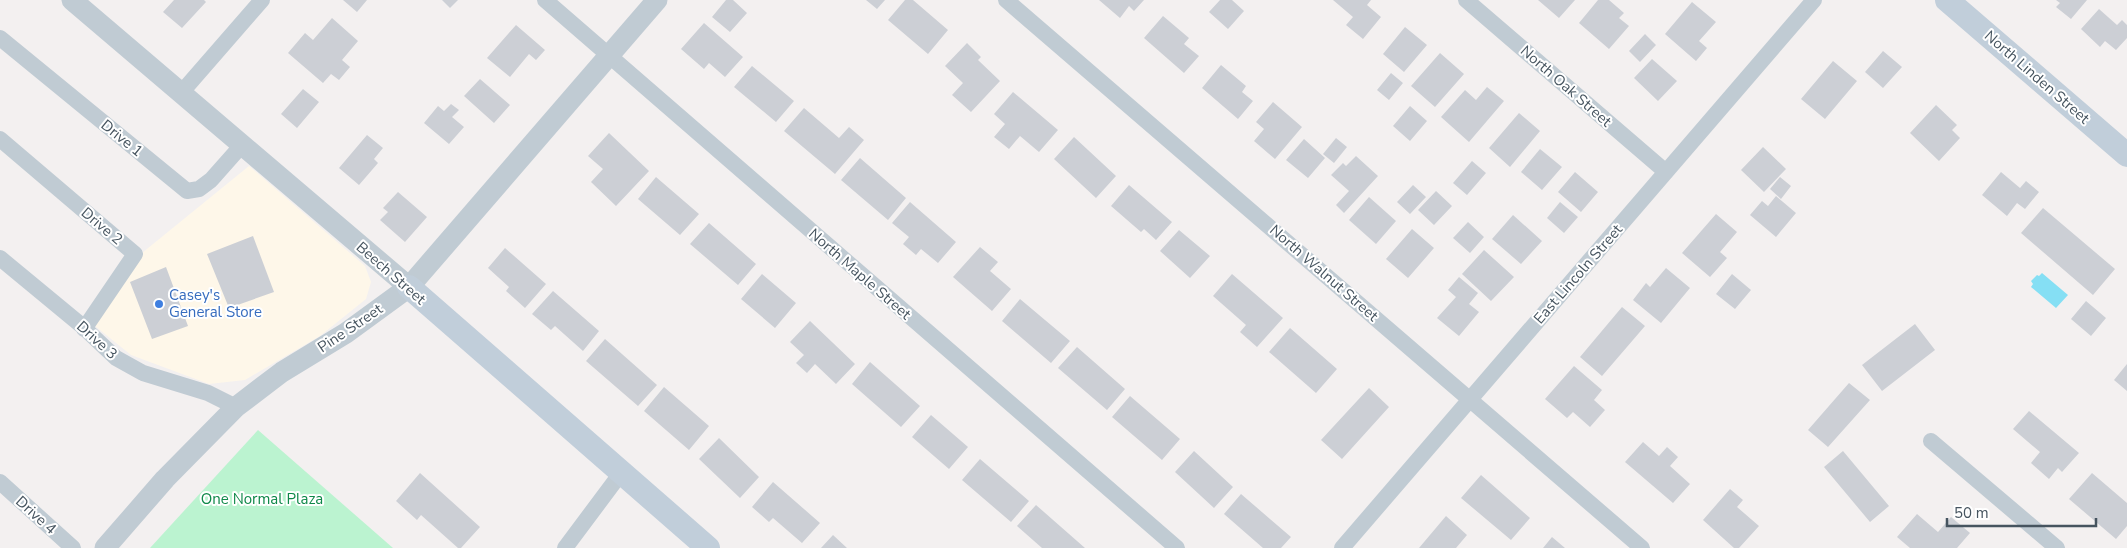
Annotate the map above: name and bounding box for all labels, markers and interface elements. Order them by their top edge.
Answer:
street label: North Linden Street [1980,26,2094,129]
street label: North Oak Street [1516,41,1616,132]
street label: Drive 1 [97,115,147,161]
street label: Drive 2 [77,203,127,249]
street label: East Lincoln Street [1529,219,1627,328]
street label: North Walnut Street [1265,220,1383,326]
street label: North Maple Street [805,224,916,325]
street label: Beech Street [352,237,431,309]
place label: Casey's General Store [169,285,262,322]
marker: Casey's General Store [153,298,165,310]
street label: Pine Street [314,299,387,357]
street label: Drive 3 [72,316,122,364]
park label: One Normal Plaza [201,489,323,509]
street label: Drive 4 [11,491,61,539]
scale bar [1947,496,2096,528]
text: 50 m [1954,503,1989,523]

